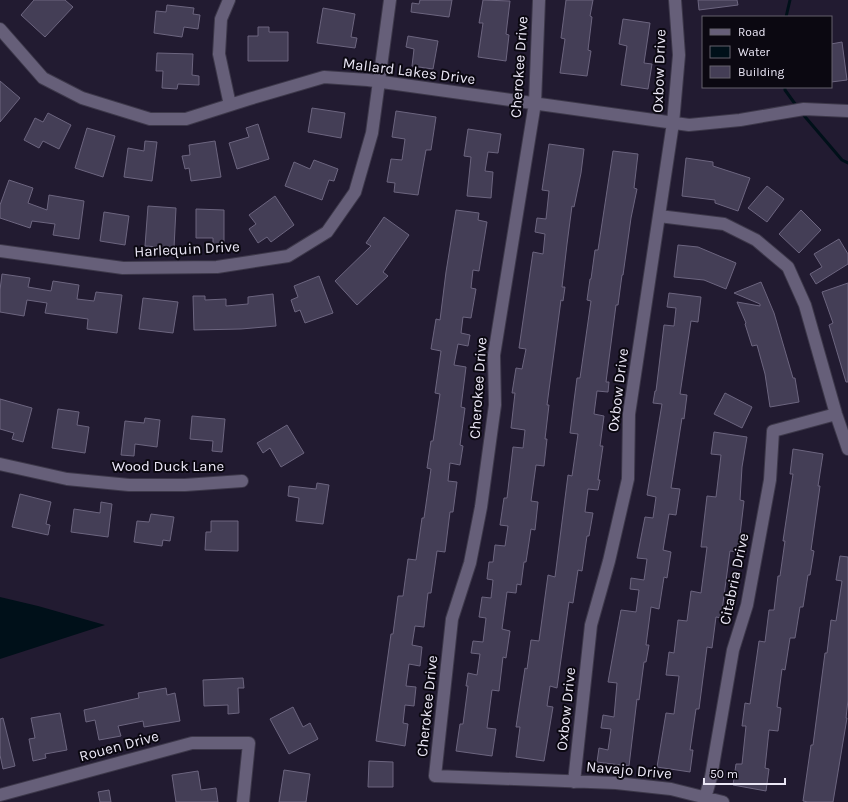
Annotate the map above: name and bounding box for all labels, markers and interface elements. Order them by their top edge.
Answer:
street label: Cherokee Drive [506,15,532,119]
legend [702,16,832,88]
text: Road [738,25,766,39]
street label: Oxbow Drive [649,29,669,113]
text: Water [738,45,771,59]
street label: Mallard Lakes Drive [342,54,476,88]
text: Building [738,65,785,79]
street label: Harlequin Drive [134,237,240,261]
street label: Cherokee Drive [465,336,491,440]
street label: Oxbow Drive [604,347,632,433]
street label: Wood Duck Lane [112,457,224,475]
street label: Citabria Drive [716,532,752,626]
street label: Cherokee Drive [413,654,441,758]
street label: Oxbow Drive [553,666,579,752]
street label: Rouen Drive [77,727,161,765]
street label: Navajo Drive [585,757,673,783]
scale bar [704,760,785,786]
text: 50 m [710,767,738,781]

